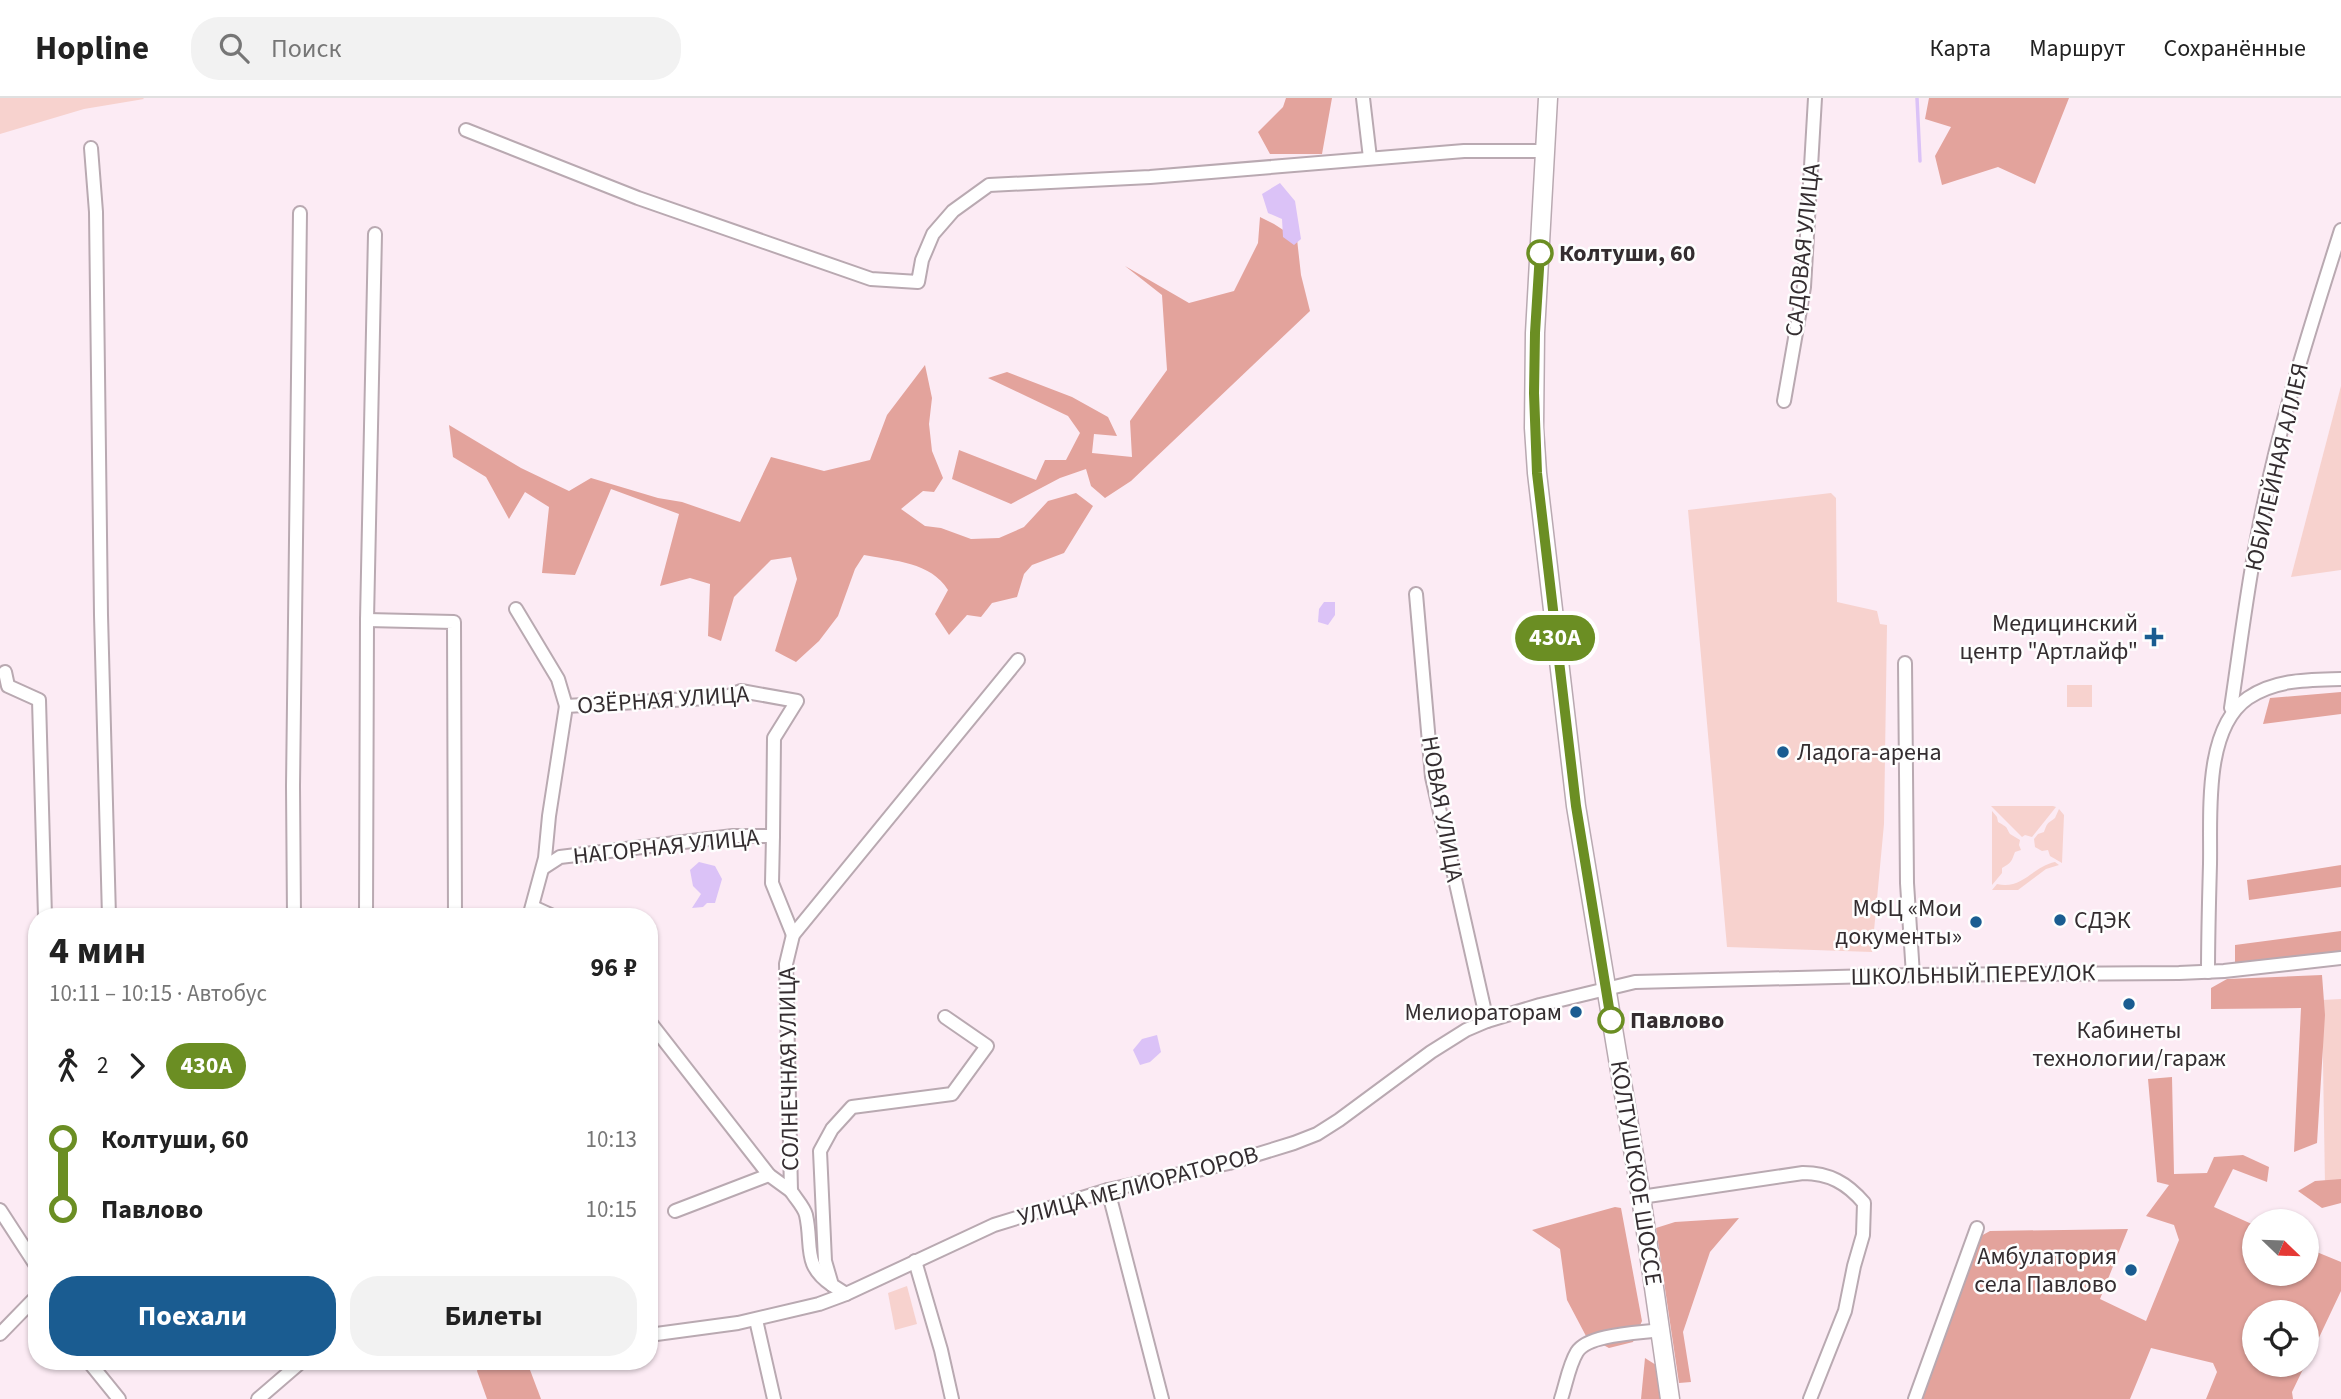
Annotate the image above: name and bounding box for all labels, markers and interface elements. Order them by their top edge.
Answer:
search box [191,17,681,80]
text: Hopline [35,25,149,72]
icon: search [215,29,253,67]
text: Поиск [271,30,341,67]
text: Карта [1930,31,1991,66]
text: Маршрут [2029,31,2125,66]
text: Сохранённые [2163,31,2306,66]
street label: САДОВАЯ УЛИЦА [1776,162,1830,338]
place label: Колтуши, 60 [1559,236,1695,271]
marker: Колтуши, 60 [1527,240,1553,266]
street label: ЮБИЛЕЙНАЯ АЛЛЕЯ [2236,359,2318,575]
place label: Медицинский центр "Артлайф" [1960,606,2138,669]
line badge: 430А [1506,615,1604,661]
text: 430А [1529,620,1581,655]
marker: Медицинский центр "Артлайф" [2144,627,2164,647]
street label: ОЗЁРНАЯ УЛИЦА [576,677,750,723]
street label: НОВАЯ УЛИЦА [1412,733,1472,885]
place label: Ладога-арена [1797,735,1942,770]
marker: Ладога-арена [1775,744,1791,760]
street label: НАГОРНАЯ УЛИЦА [571,820,761,874]
place label: МФЦ «Мои документы» [1835,891,1962,954]
place label: СДЭК [2074,903,2131,938]
marker: СДЭК [2052,912,2068,928]
marker: МФЦ «Мои документы» [1968,914,1984,930]
text: 4 мин [49,924,146,978]
text: 96 ₽ [591,949,637,986]
street label: ШКОЛЬНЫЙ ПЕРЕУЛОК [1850,955,2096,995]
street label: СОЛНЕЧНАЯ УЛИЦА [770,967,808,1171]
text: 10:11 – 10:15 · Автобус [49,977,267,1010]
place label: Мелиораторам [1405,995,1562,1030]
marker: Кабинеты технологии/гараж [2121,996,2137,1012]
place label: Павлово [1630,1003,1724,1038]
marker: Мелиораторам [1568,1004,1584,1020]
marker: Павлово [1598,1007,1624,1033]
place label: Кабинеты технологии/гараж [2032,1013,2226,1076]
icon: walk [49,1047,87,1085]
icon: forward [118,1047,156,1085]
text: 430А [180,1048,232,1083]
text: 2 [97,1049,108,1082]
street label: КОЛТУШСКОЕ ШОССЕ [1601,1058,1671,1288]
text: Колтуши, 60 [101,1121,249,1158]
text: 10:13 [586,1123,637,1156]
street label: УЛИЦА МЕЛИОРАТОРОВ [1014,1137,1262,1235]
text: Павлово [101,1191,203,1228]
text: 10:15 [586,1193,637,1226]
north arrow [2242,1209,2319,1286]
map controls [2242,1209,2319,1377]
place label: Амбулатория села Павлово [1974,1239,2117,1302]
marker: Амбулатория села Павлово [2123,1262,2139,1278]
button: Поехали [49,1276,336,1356]
button: Билеты [350,1276,637,1356]
button: locate [2242,1300,2319,1377]

